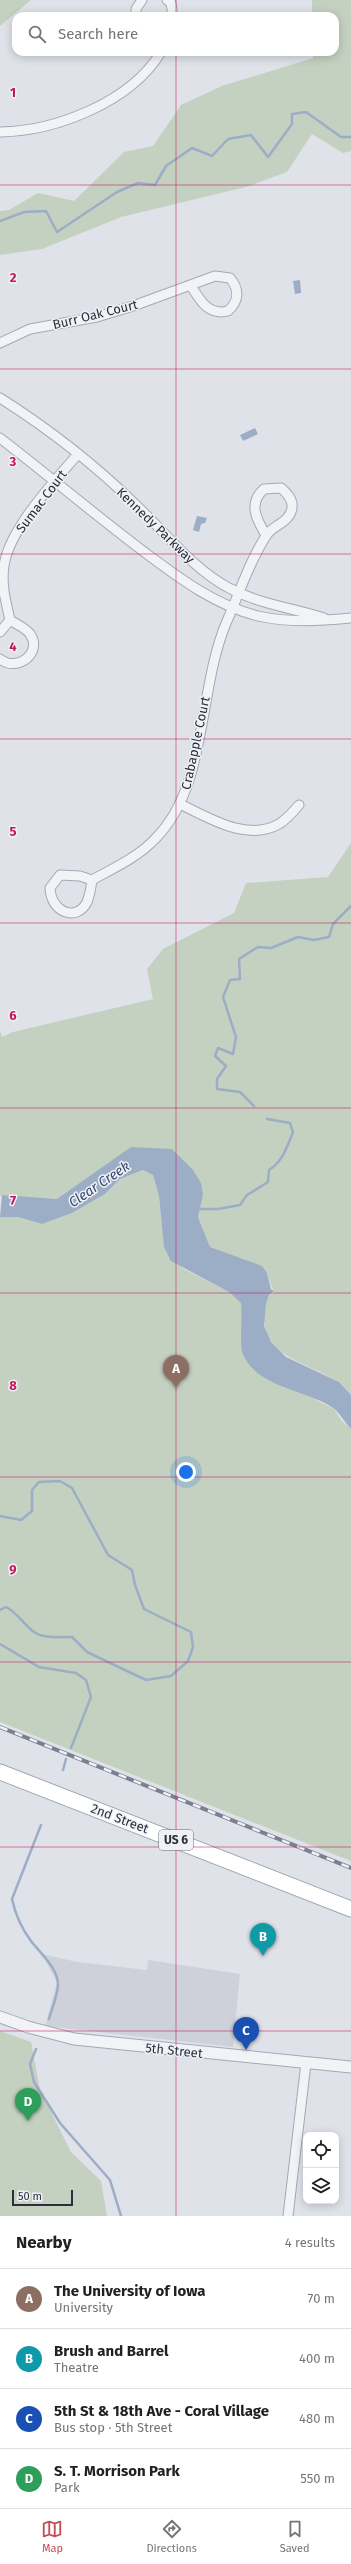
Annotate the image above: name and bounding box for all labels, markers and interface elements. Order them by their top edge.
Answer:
search box [12,12,339,56]
icon: search [26,23,48,45]
text: Search here [58,25,138,43]
text: 1 [10,85,16,100]
text: 2 [10,270,17,285]
street label: Burr Oak Court [51,297,139,332]
text: 3 [9,454,17,469]
street label: Sumac Court [13,467,70,536]
street label: Kennedy Parkway [114,484,198,567]
text: 4 [9,639,17,654]
street label: Crabapple Court [178,695,213,791]
text: 5 [10,824,17,839]
text: 6 [9,1008,17,1023]
water label: Clear Creek [65,1158,133,1211]
text: 7 [10,1193,16,1208]
pin: A [163,1355,189,1388]
text: 8 [9,1378,17,1393]
your location [176,1462,196,1482]
text: 9 [9,1562,17,1577]
street label: 2nd Street [89,1801,151,1836]
road number: US 6 [159,1830,193,1850]
pin: B [250,1923,276,1956]
pin: C [233,2017,259,2050]
street label: 5th Street [145,2040,204,2061]
pin: D [15,2088,41,2121]
map controls [303,2132,339,2204]
button: locate [303,2132,339,2168]
button: layers [303,2168,339,2204]
scale bar [12,2188,73,2207]
text: 50 m [18,2190,42,2203]
text: Nearby [16,2232,71,2253]
text: 4 results [285,2235,335,2250]
text: The University of Iowa [54,2282,206,2300]
text: A [25,2291,33,2306]
text: 70 m [308,2291,335,2306]
text: University [54,2300,113,2315]
text: Brush and Barrel [54,2342,169,2360]
text: B [25,2351,33,2366]
text: 400 m [299,2351,335,2366]
text: Theatre [54,2360,99,2375]
text: 5th St & 18th Ave - Coral Village [54,2402,269,2420]
text: C [25,2411,33,2426]
text: 480 m [299,2411,335,2426]
text: Bus stop · 5th Street [54,2420,172,2435]
text: S. T. Morrison Park [54,2462,180,2480]
text: D [25,2471,33,2486]
text: 550 m [300,2471,335,2486]
text: Park [54,2480,80,2495]
tab: Map [41,2518,63,2555]
tab: Directions [146,2518,197,2555]
tab: Saved [280,2518,310,2555]

